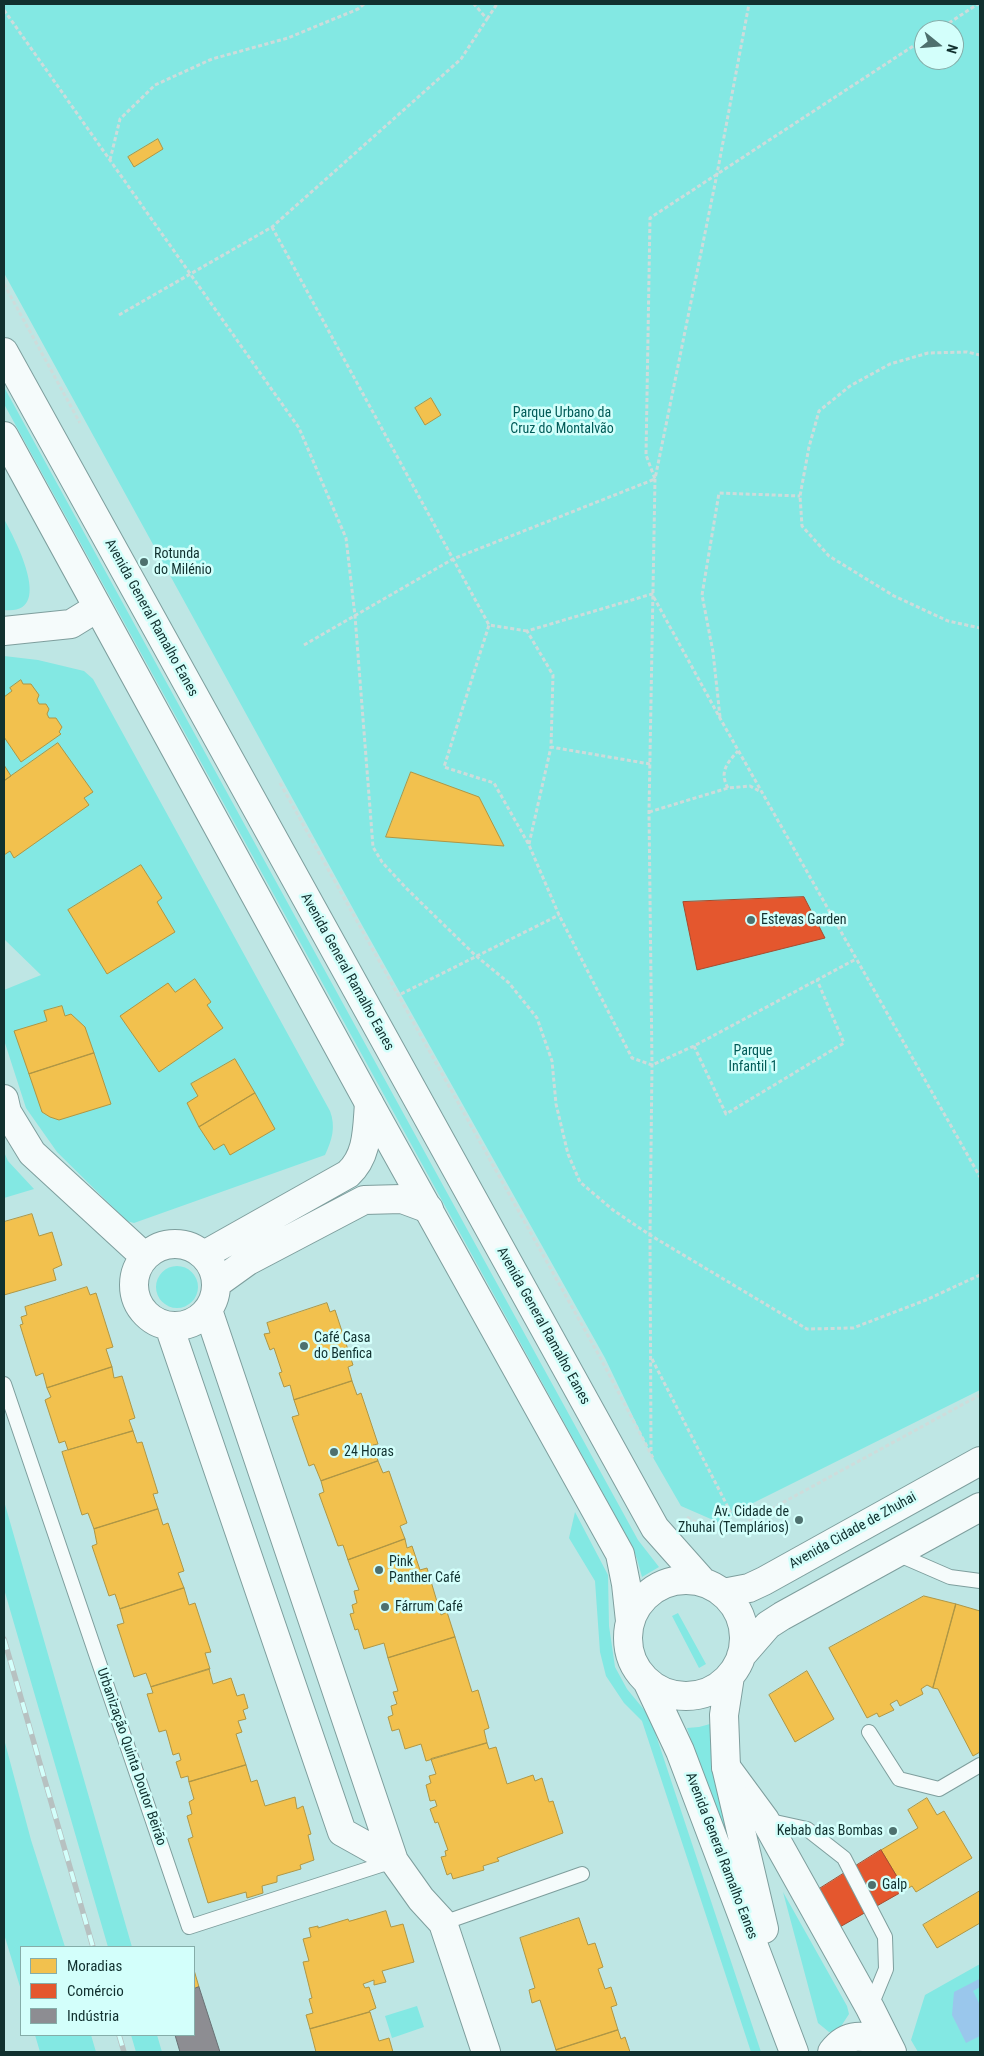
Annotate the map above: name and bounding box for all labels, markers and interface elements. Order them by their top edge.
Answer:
north arrow [914,20,964,70]
text: N [943,43,961,56]
park label: Parque Urbano da Cruz do Montalvão [510,405,614,438]
street label: Avenida General Ramalho Eanes [101,536,201,700]
place label: Rotunda do Milénio [154,546,212,578]
marker: Rotunda do Milénio [138,556,150,568]
street label: Avenida General Ramalho Eanes [297,890,397,1054]
place label: Estevas Garden [761,912,847,928]
marker: Estevas Garden [745,914,757,926]
park label: Parque Infantil 1 [729,1043,777,1076]
street label: Avenida General Ramalho Eanes [493,1244,593,1408]
place label: Café Casa do Benfica [314,1330,372,1362]
marker: Café Casa do Benfica [298,1340,310,1352]
place label: 24 Horas [344,1444,394,1460]
marker: 24 Horas [328,1446,340,1458]
street label: Avenida Cidade de Zhuhai [786,1489,920,1573]
place label: Av. Cidade de Zhuhai (Templários) [678,1504,789,1536]
marker: Av. Cidade de Zhuhai (Templários) [793,1514,805,1526]
place label: Pink Panther Café [389,1554,461,1586]
marker: Pink Panther Café [373,1564,385,1576]
place label: Fárrum Café [395,1599,463,1615]
marker: Fárrum Café [379,1601,391,1613]
street label: Urbanização Quinta Doutor Beirão [93,1666,169,1848]
street label: Avenida General Ramalho Eanes [681,1770,761,1942]
place label: Kebab das Bombas [777,1823,883,1839]
marker: Kebab das Bombas [887,1825,899,1837]
place label: Galp [882,1877,907,1893]
marker: Galp [866,1879,878,1891]
legend [20,1946,195,2036]
text: Moradias [67,1957,122,1975]
text: Comércio [67,1982,124,2000]
text: Indústria [67,2007,119,2025]

